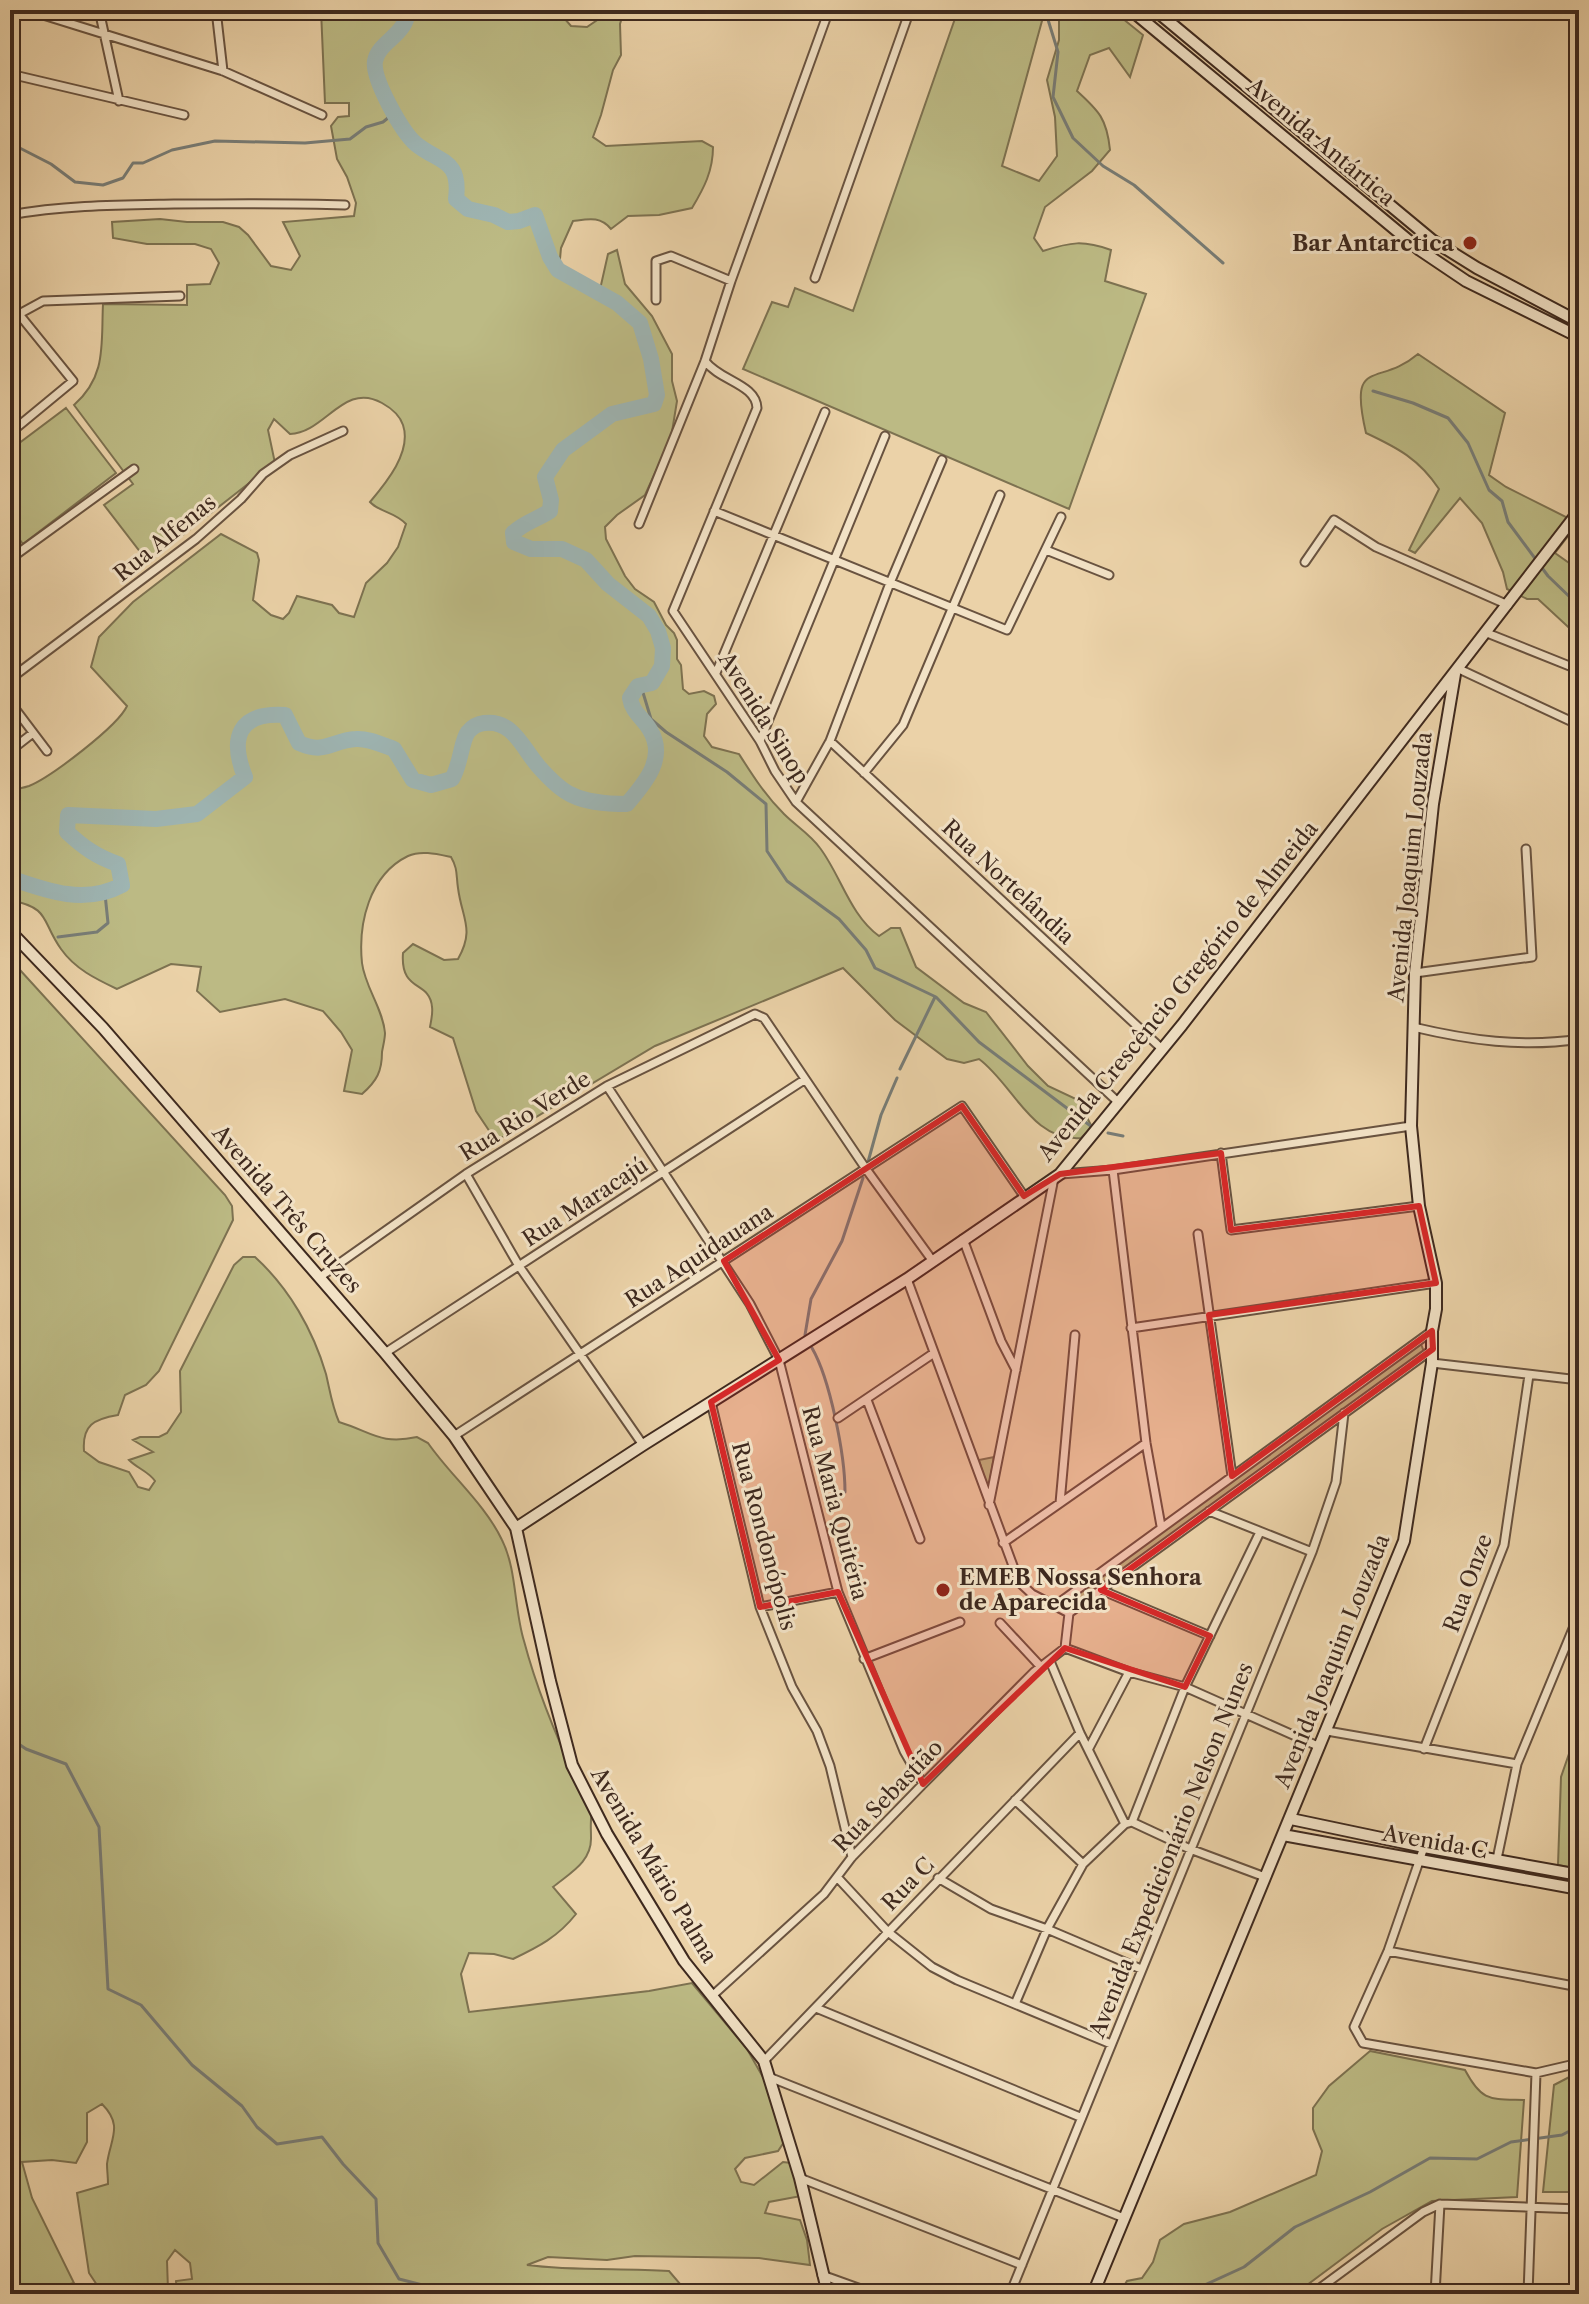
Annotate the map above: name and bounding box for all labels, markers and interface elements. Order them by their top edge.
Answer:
street label: Avenida Antártica [1241,72,1401,212]
place label: Bar Antarctica [1292,230,1454,257]
marker: Bar Antarctica [1461,234,1479,252]
street label: Rua Alfenas [108,489,222,587]
street label: Avenida Sinop [712,646,815,789]
street label: Avenida Joaquim Louzada [1382,730,1438,1004]
street label: Rua Nortelândia [936,814,1080,950]
street label: Avenida Crescêncio Gregório de Almeida [1032,815,1324,1167]
street label: Rua Rio Verde [455,1065,595,1167]
street label: Avenida Três Cruzes [206,1119,367,1299]
street label: Rua Maracajú [517,1151,653,1253]
street label: Rua Aquidauana [620,1198,778,1314]
street label: Rua Maria Quitéria [796,1403,874,1603]
street label: Rua Rondonópolis [726,1439,802,1633]
street label: Avenida Joaquim Louzada [1268,1530,1396,1793]
street label: Rua Onze [1438,1530,1498,1636]
place label: EMEB Nossa Senhora de Aparecida [959,1564,1202,1616]
marker: EMEB Nossa Senhora de Aparecida [934,1581,952,1599]
street label: Avenida Expedicionário Nelson Nunes [1083,1659,1259,2042]
street label: Rua Sebastião [827,1734,949,1858]
street label: Avenida Mário Palma [584,1762,723,1968]
street label: Avenida C [1379,1819,1490,1865]
street label: Rua C [876,1852,940,1916]

